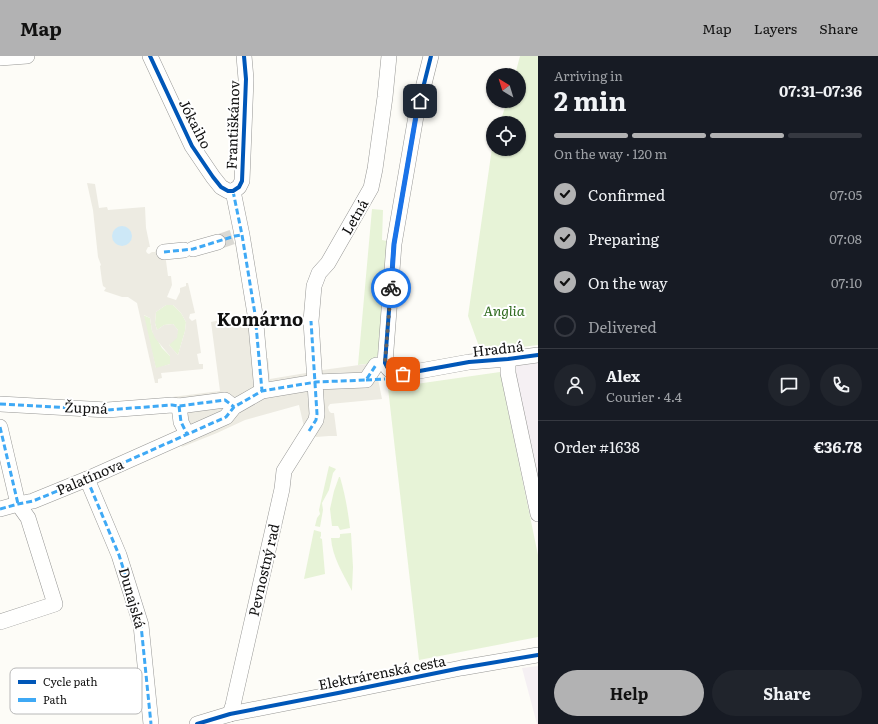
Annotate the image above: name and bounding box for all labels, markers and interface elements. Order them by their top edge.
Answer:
text: Map [20,14,62,42]
text: Map [702,18,732,38]
text: Layers [754,18,797,38]
text: Share [819,18,858,38]
text: Arriving in [554,66,623,85]
north arrow [486,68,526,108]
map controls [486,68,526,156]
street label: Františkánov [220,79,244,170]
text: 07:31–07:36 [779,79,862,102]
text: 2 min [554,80,627,119]
pin [403,84,437,118]
icon: home [409,90,431,112]
street label: Jókaiho [175,95,217,152]
button: locate [486,116,526,156]
text: On the way · 120 m [554,144,667,163]
icon: check [554,183,576,205]
text: Confirmed [588,183,665,206]
text: 07:05 [830,185,862,204]
street label: Letná [336,195,373,238]
icon: check [554,227,576,249]
text: Preparing [588,227,659,250]
text: 07:08 [829,229,862,248]
courier [371,268,411,308]
icon: check [554,271,576,293]
text: On the way [588,271,668,294]
text: 07:10 [831,273,862,292]
icon: bike [380,277,402,299]
park label: Anglia [483,300,525,320]
district label: Komárno [217,305,303,332]
text: Delivered [588,315,657,338]
street label: Hradná [471,335,525,361]
pin [386,357,420,391]
icon: bag [392,363,414,385]
button: person [554,364,596,406]
text: Alex [606,364,640,387]
button: chat [768,364,810,406]
button: phone [820,364,862,406]
text: Courier · 4.4 [606,387,682,406]
street label: Župná [64,396,108,418]
text: Order #1638 [554,435,640,458]
text: €36.78 [814,435,862,458]
street label: Palatínova [53,453,127,499]
street label: Pevnostný rad [243,521,283,618]
street label: Dunajská [115,565,151,631]
street label: Elektrárenská cesta [316,650,448,694]
legend [10,668,142,714]
button: Help [554,670,704,716]
button: Share [712,670,862,716]
text: Cycle path [43,673,98,689]
text: Path [43,691,67,707]

